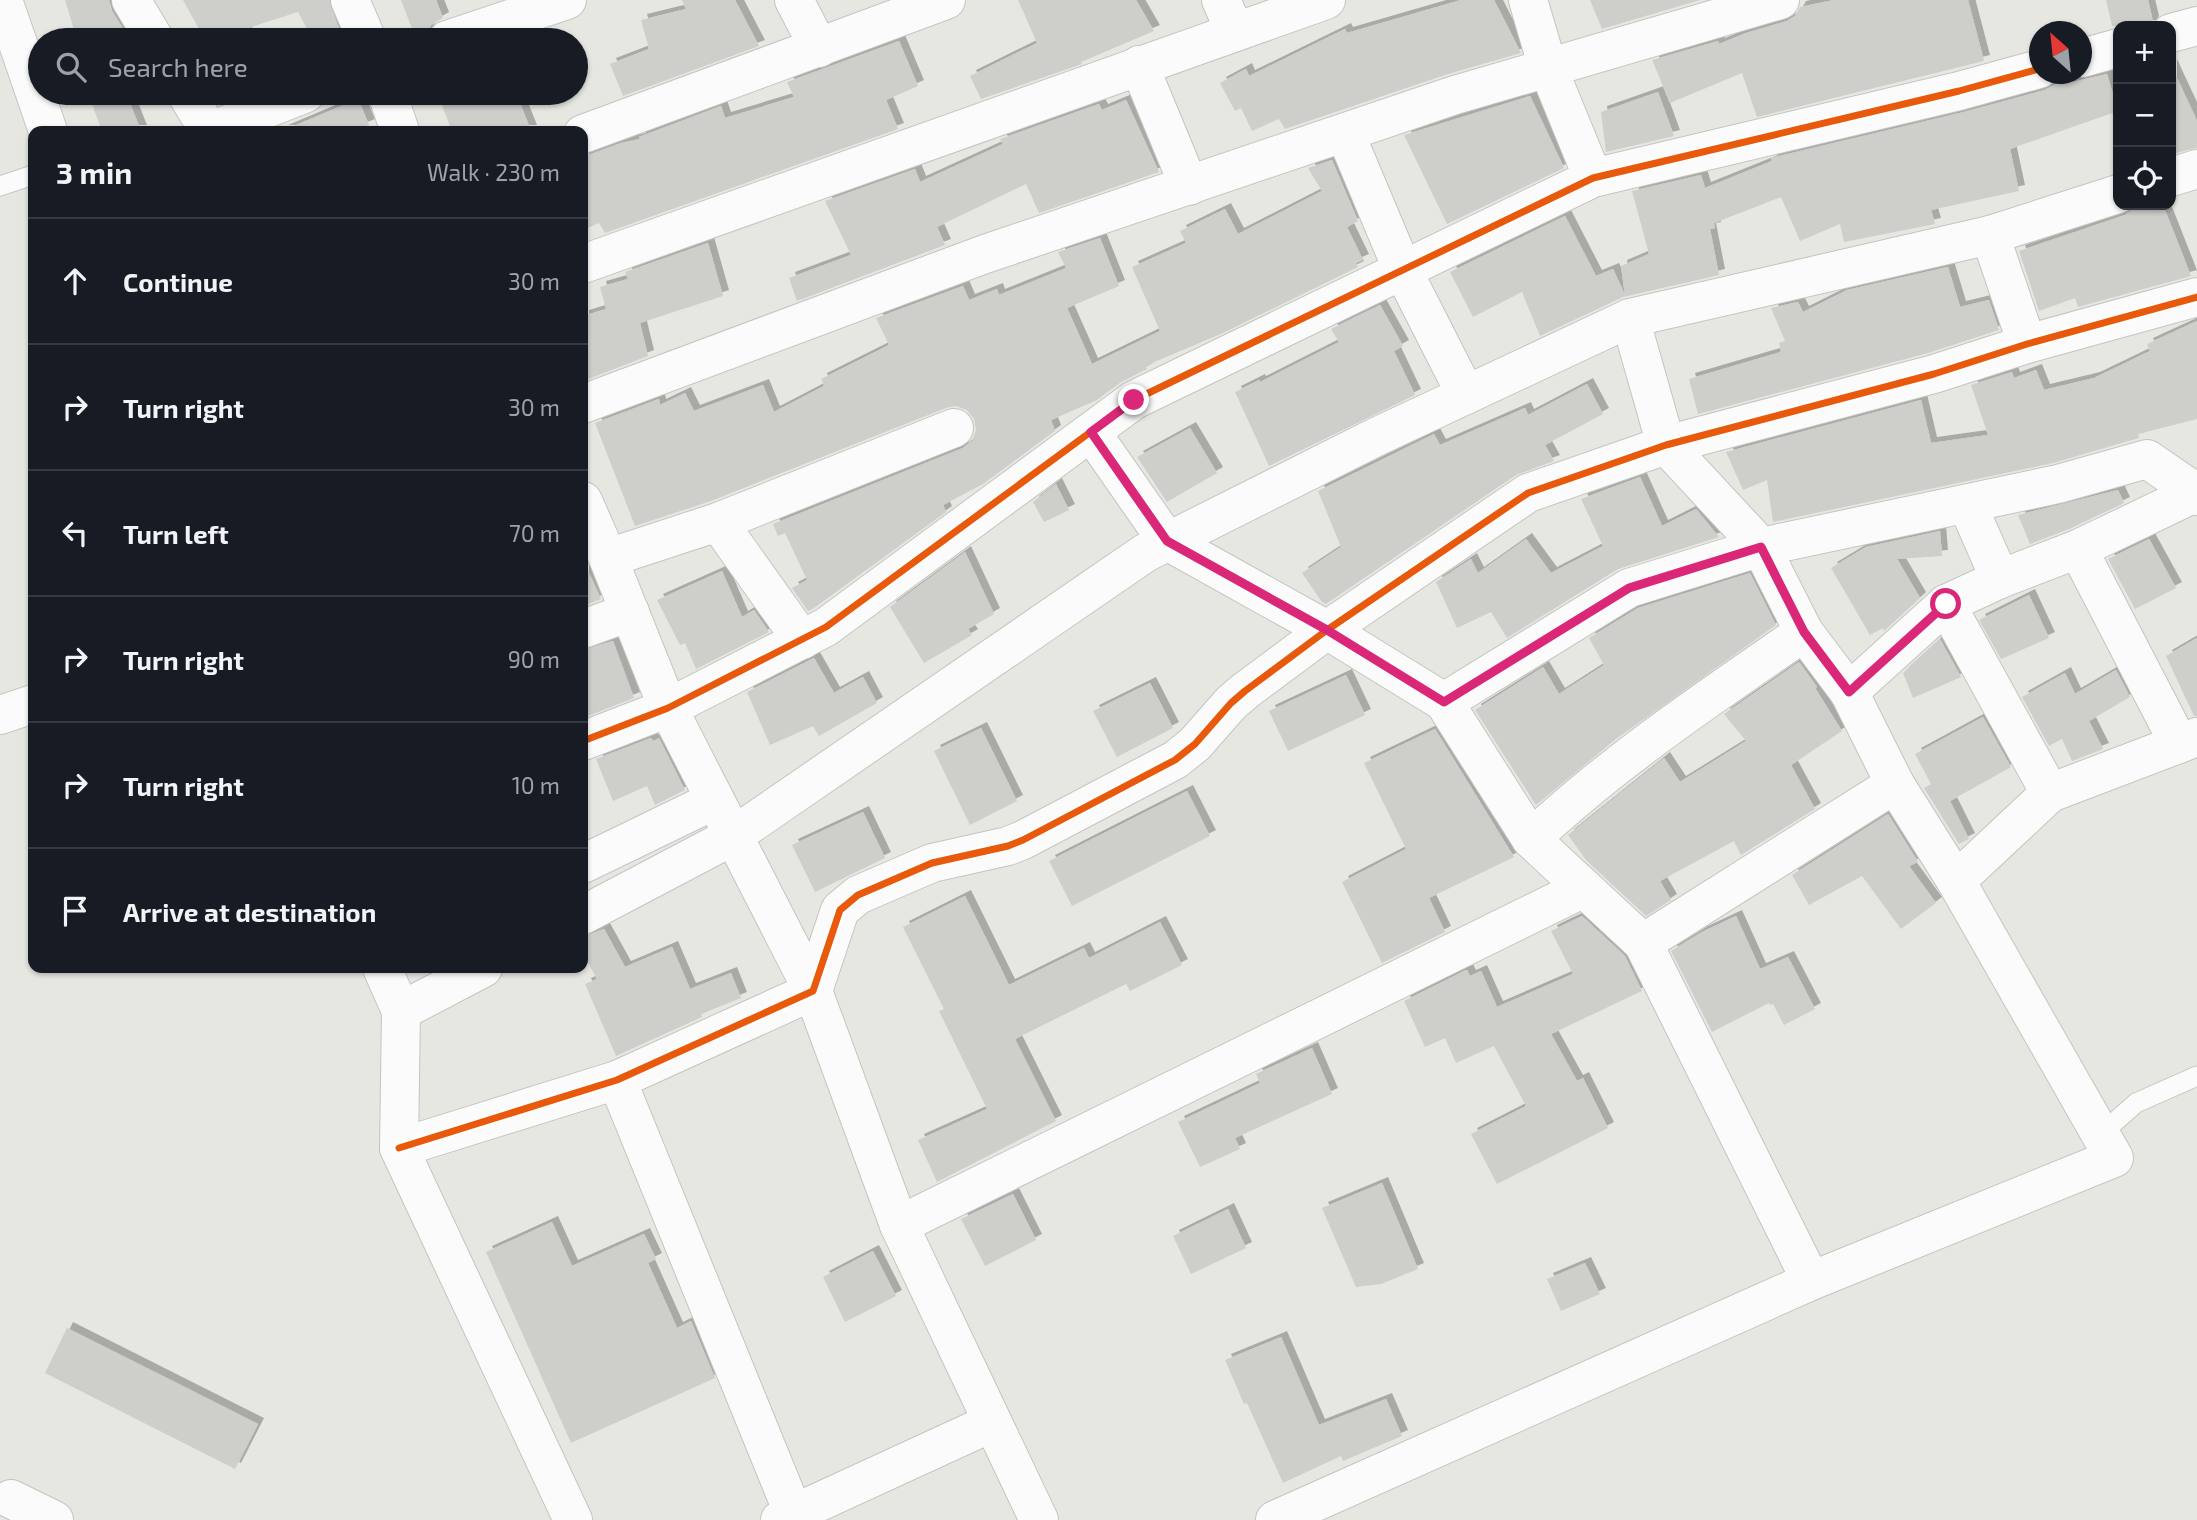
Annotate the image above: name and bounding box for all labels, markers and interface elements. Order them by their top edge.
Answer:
north arrow [2029,21,2092,84]
map controls [2113,21,2176,210]
button: + [2113,21,2176,84]
search box [28,28,588,105]
icon: search [52,48,90,86]
text: Search here [108,51,248,82]
button: − [2113,84,2176,147]
button: locate [2113,147,2176,210]
text: 3 min [56,154,132,190]
text: Walk · 230 m [427,158,560,186]
icon: ahead [56,262,94,300]
text: Continue [123,266,233,297]
text: 30 m [508,267,560,295]
route end [1118,384,1149,415]
icon: right [56,388,94,426]
text: Turn right [123,392,244,423]
text: 30 m [508,393,560,421]
icon: left [56,514,94,552]
text: Turn left [123,518,229,549]
text: 70 m [509,519,560,547]
route start [1930,588,1961,619]
icon: right [56,640,94,678]
text: Turn right [123,644,244,675]
text: 90 m [508,645,560,673]
icon: right [56,766,94,804]
text: Turn right [123,770,244,801]
text: 10 m [512,771,560,799]
icon: arrive [56,892,94,930]
text: Arrive at destination [123,896,376,927]

